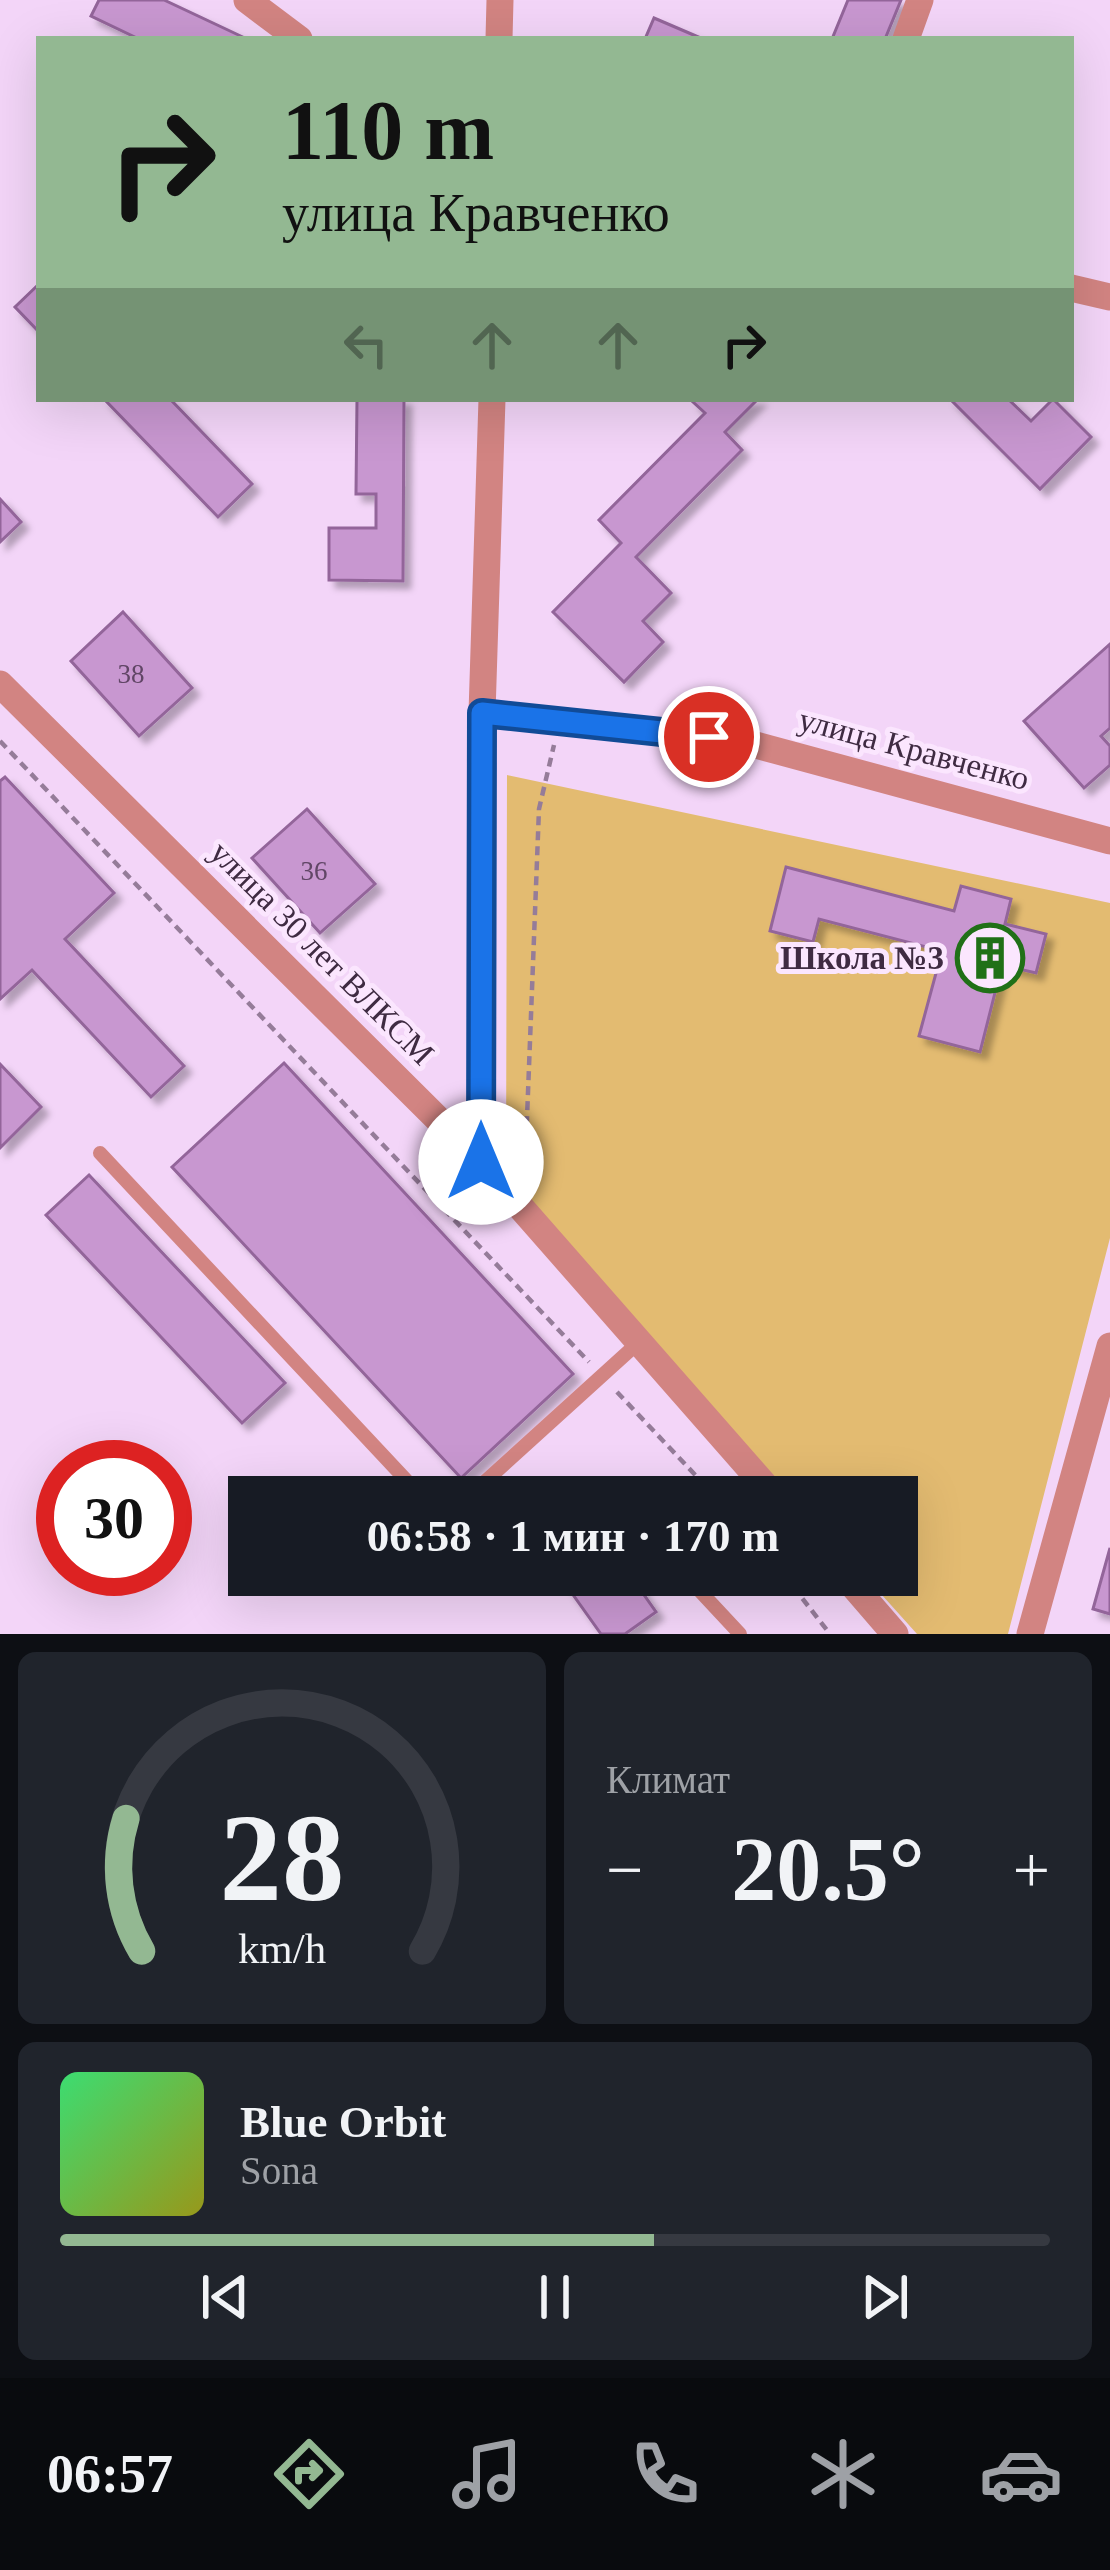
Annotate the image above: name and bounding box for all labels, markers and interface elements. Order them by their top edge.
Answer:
icon: right [84,84,240,240]
text: 110 m [282,84,494,177]
text: улица Кравченко [282,183,670,243]
icon: left [333,312,399,378]
icon: ahead [459,312,525,378]
icon: ahead [585,312,651,378]
icon: right [711,312,777,378]
house number: 38 [118,659,145,689]
pin [658,686,760,788]
street label: улица Кравченко [795,701,1033,797]
icon: arrive [676,704,742,770]
street label: улица 30 лет ВЛКСМ [203,834,441,1072]
house number: 36 [301,856,328,886]
building icon: Школа №3 [955,923,1025,993]
place label: Школа №3 [780,940,944,976]
position arrow [418,1099,544,1225]
speed limit sign: 30 [36,1440,192,1596]
text: 06:58 · 1 мин · 170 m [367,1511,779,1561]
text: Климат [606,1758,730,1801]
text: 28 [220,1789,344,1927]
text: 20.5° [731,1820,925,1919]
text: − [606,1833,643,1906]
text: + [1013,1833,1050,1906]
text: km/h [238,1925,326,1972]
text: Blue Orbit [240,2097,446,2147]
text: Sona [240,2149,318,2192]
icon: previous [192,2264,258,2330]
icon: pause [522,2264,588,2330]
icon: next [852,2264,918,2330]
icon: directions [267,2432,351,2516]
icon: music [445,2432,529,2516]
icon: phone [623,2432,707,2516]
icon: climate [801,2432,885,2516]
icon: car [979,2432,1063,2516]
text: 06:57 [47,2444,173,2504]

